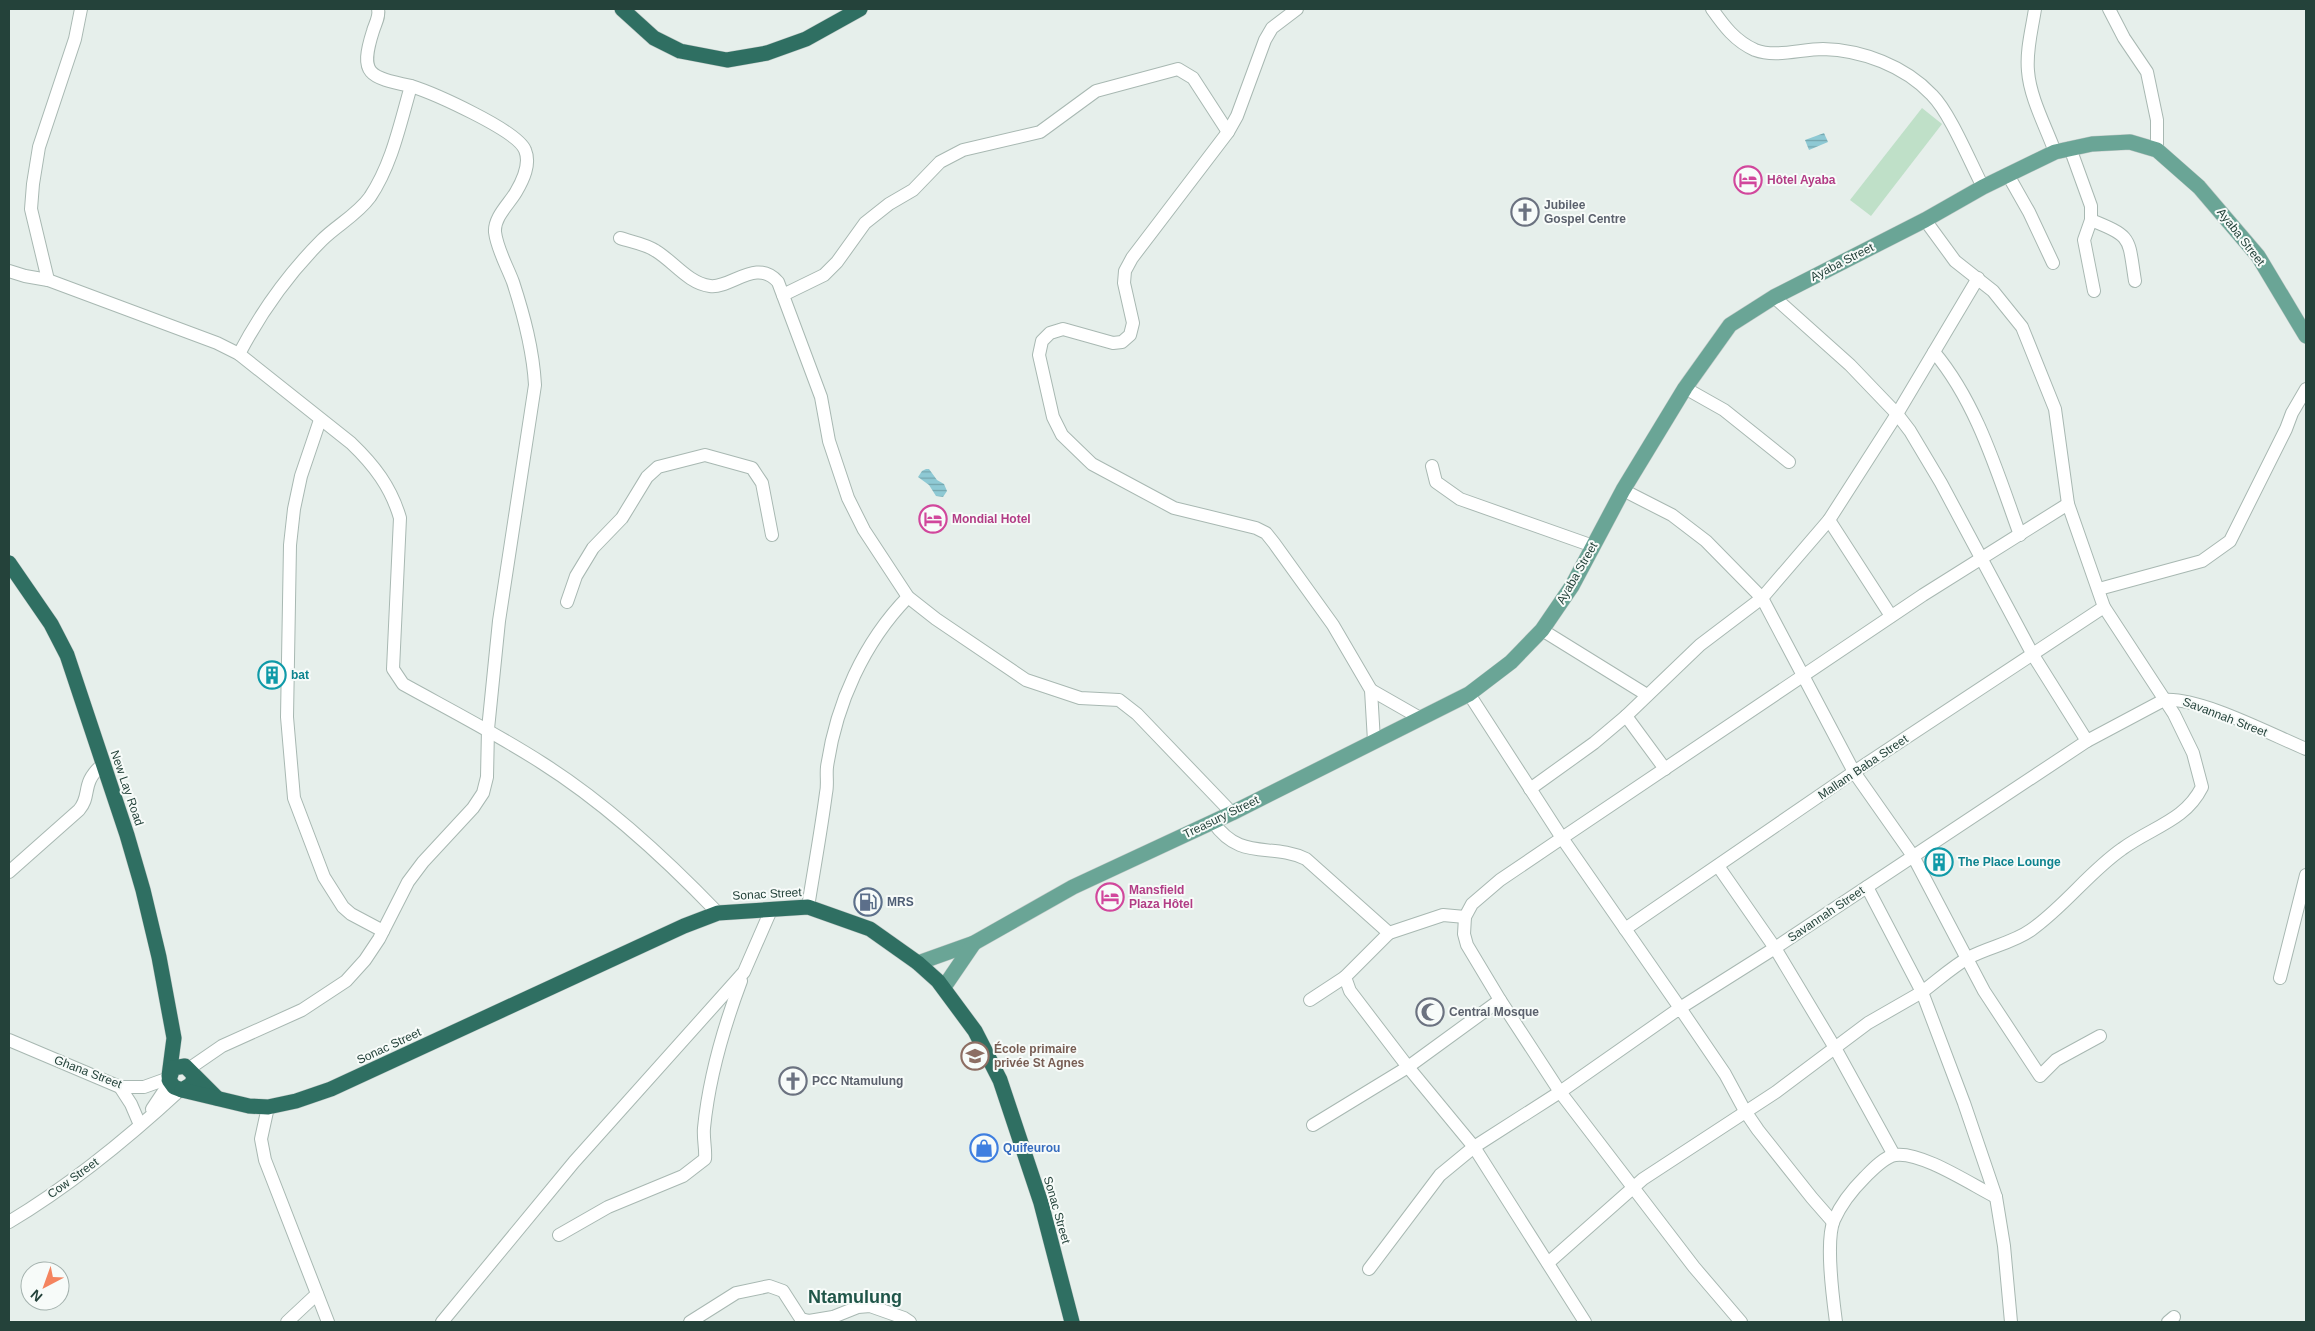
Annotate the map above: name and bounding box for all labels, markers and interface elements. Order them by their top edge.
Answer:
hotel icon: Hôtel Ayaba [1733,165,1763,195]
place label: Hôtel Ayaba [1767,173,1836,187]
church icon: Jubilee Gospel Centre [1510,197,1540,227]
place label: Jubilee Gospel Centre [1544,198,1626,226]
street label: Ayaba Street [2214,205,2268,269]
street label: Ayaba Street [1808,240,1877,284]
hotel icon: Mondial Hotel [918,504,948,534]
place label: Mondial Hotel [952,512,1031,526]
street label: Ayaba Street [1554,539,1601,606]
building icon: bat [257,660,287,690]
place label: bat [291,668,309,682]
street label: Savannah Street [2181,694,2270,740]
street label: Mallam Baba Street [1815,731,1911,802]
street label: New Lay Road [108,749,146,827]
street label: Treasury Street [1181,792,1262,841]
building icon: The Place Lounge [1924,847,1954,877]
place label: The Place Lounge [1958,855,2061,869]
hotel icon: Mansfield Plaza Hôtel [1095,882,1125,912]
place label: Mansfield Plaza Hôtel [1129,883,1193,911]
street label: Savannah Street [1785,883,1868,945]
street label: Sonac Street [732,885,803,903]
fuel station icon: MRS [853,887,883,917]
place label: MRS [887,895,914,909]
mosque icon: Central Mosque [1415,997,1445,1027]
place label: Central Mosque [1449,1005,1539,1019]
street label: Sonac Street [355,1025,424,1067]
school or university icon: École primaire privée St Agnes [960,1041,990,1071]
place label: École primaire privée St Agnes [994,1041,1085,1070]
street label: Ghana Street [52,1053,124,1092]
church icon: PCC Ntamulung [778,1066,808,1096]
place label: PCC Ntamulung [812,1074,903,1088]
shop icon: Quifeurou [969,1133,999,1163]
place label: Quifeurou [1003,1141,1060,1155]
street label: Cow Street [45,1155,102,1201]
street label: Sonac Street [1041,1175,1073,1246]
north arrow [20,1261,70,1311]
text: N [27,1286,46,1305]
district label: Ntamulung [808,1287,902,1307]

